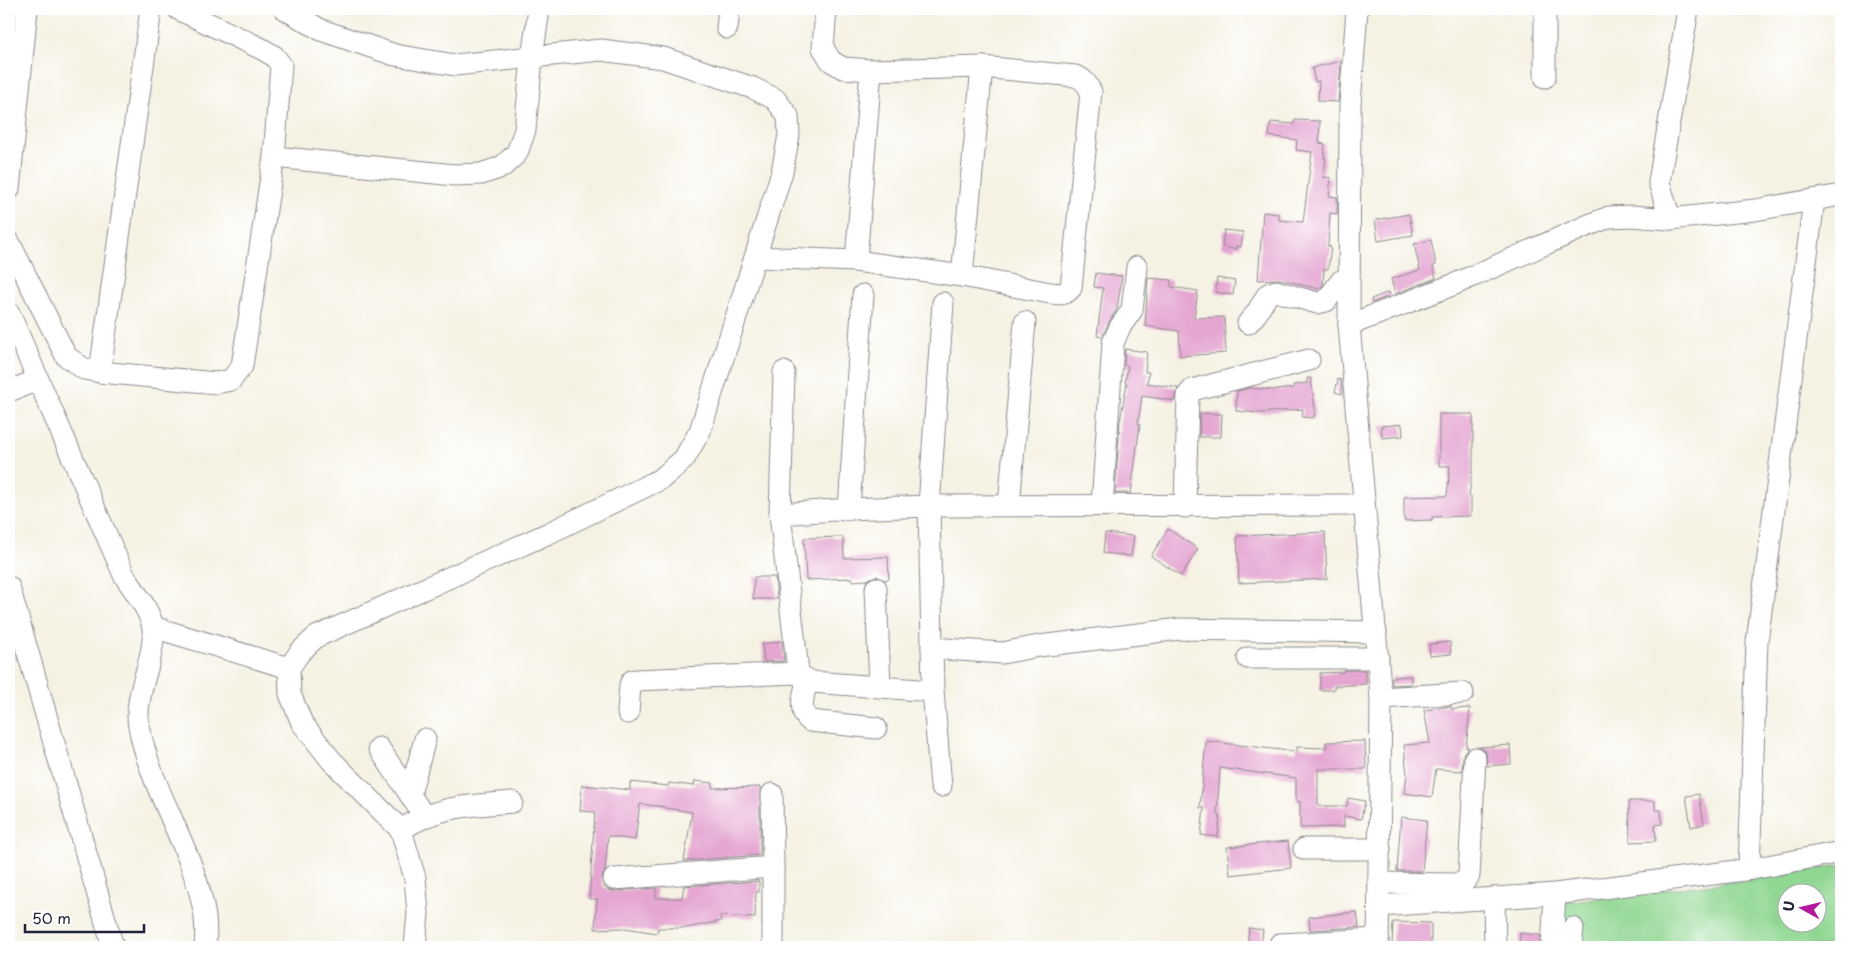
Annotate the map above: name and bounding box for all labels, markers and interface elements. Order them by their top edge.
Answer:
north arrow [1778,884,1828,934]
text: U [1777,899,1800,913]
scale bar [25,901,144,933]
text: 50 m [32,906,71,929]

